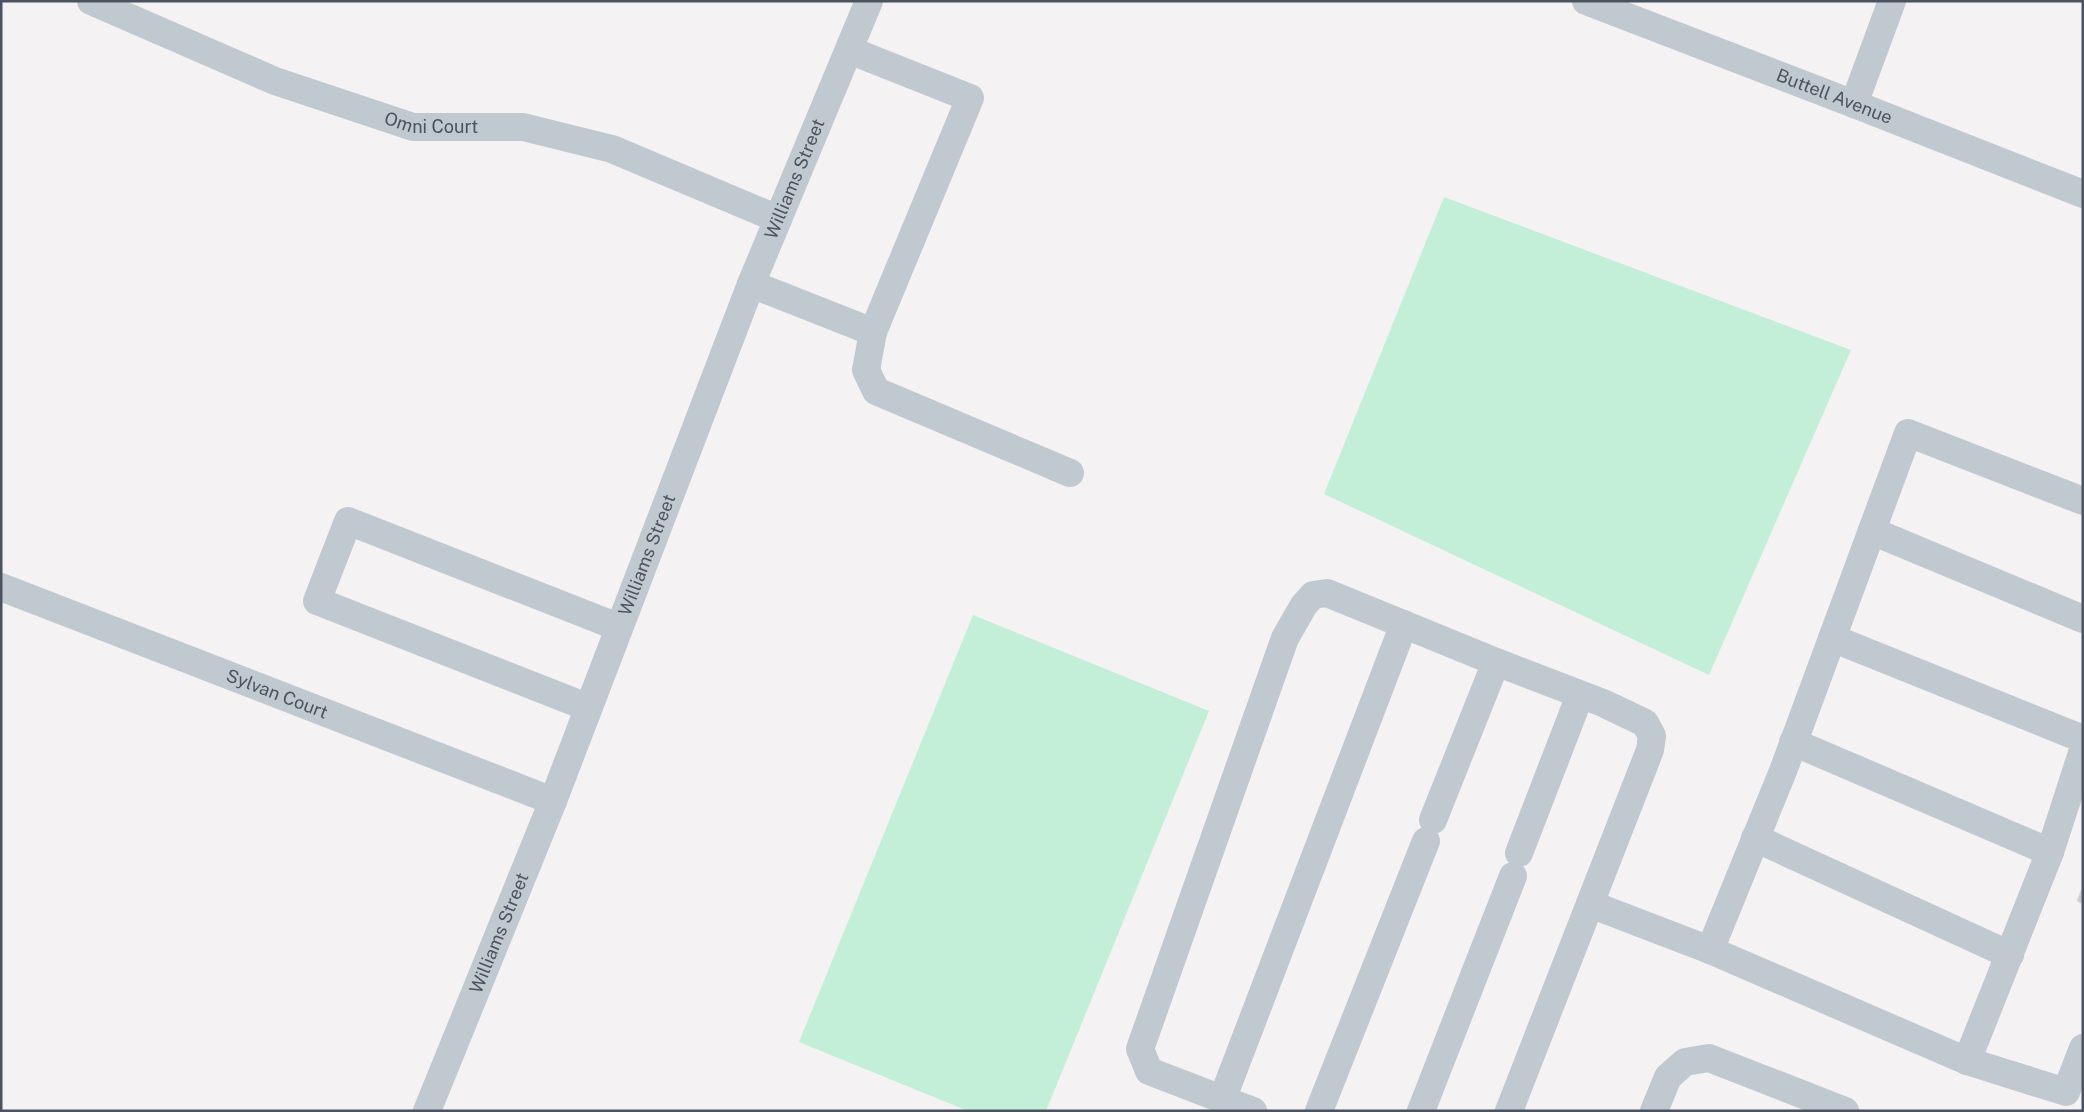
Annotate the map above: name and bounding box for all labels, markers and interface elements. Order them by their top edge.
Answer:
street label: Buttell Avenue [1774,64,1895,128]
street label: Omni Court [382,107,478,137]
street label: Williams Street [760,116,829,242]
street label: Williams Street [614,491,679,619]
street label: Sylvan Court [223,664,331,723]
street label: Williams Street [465,870,533,996]

